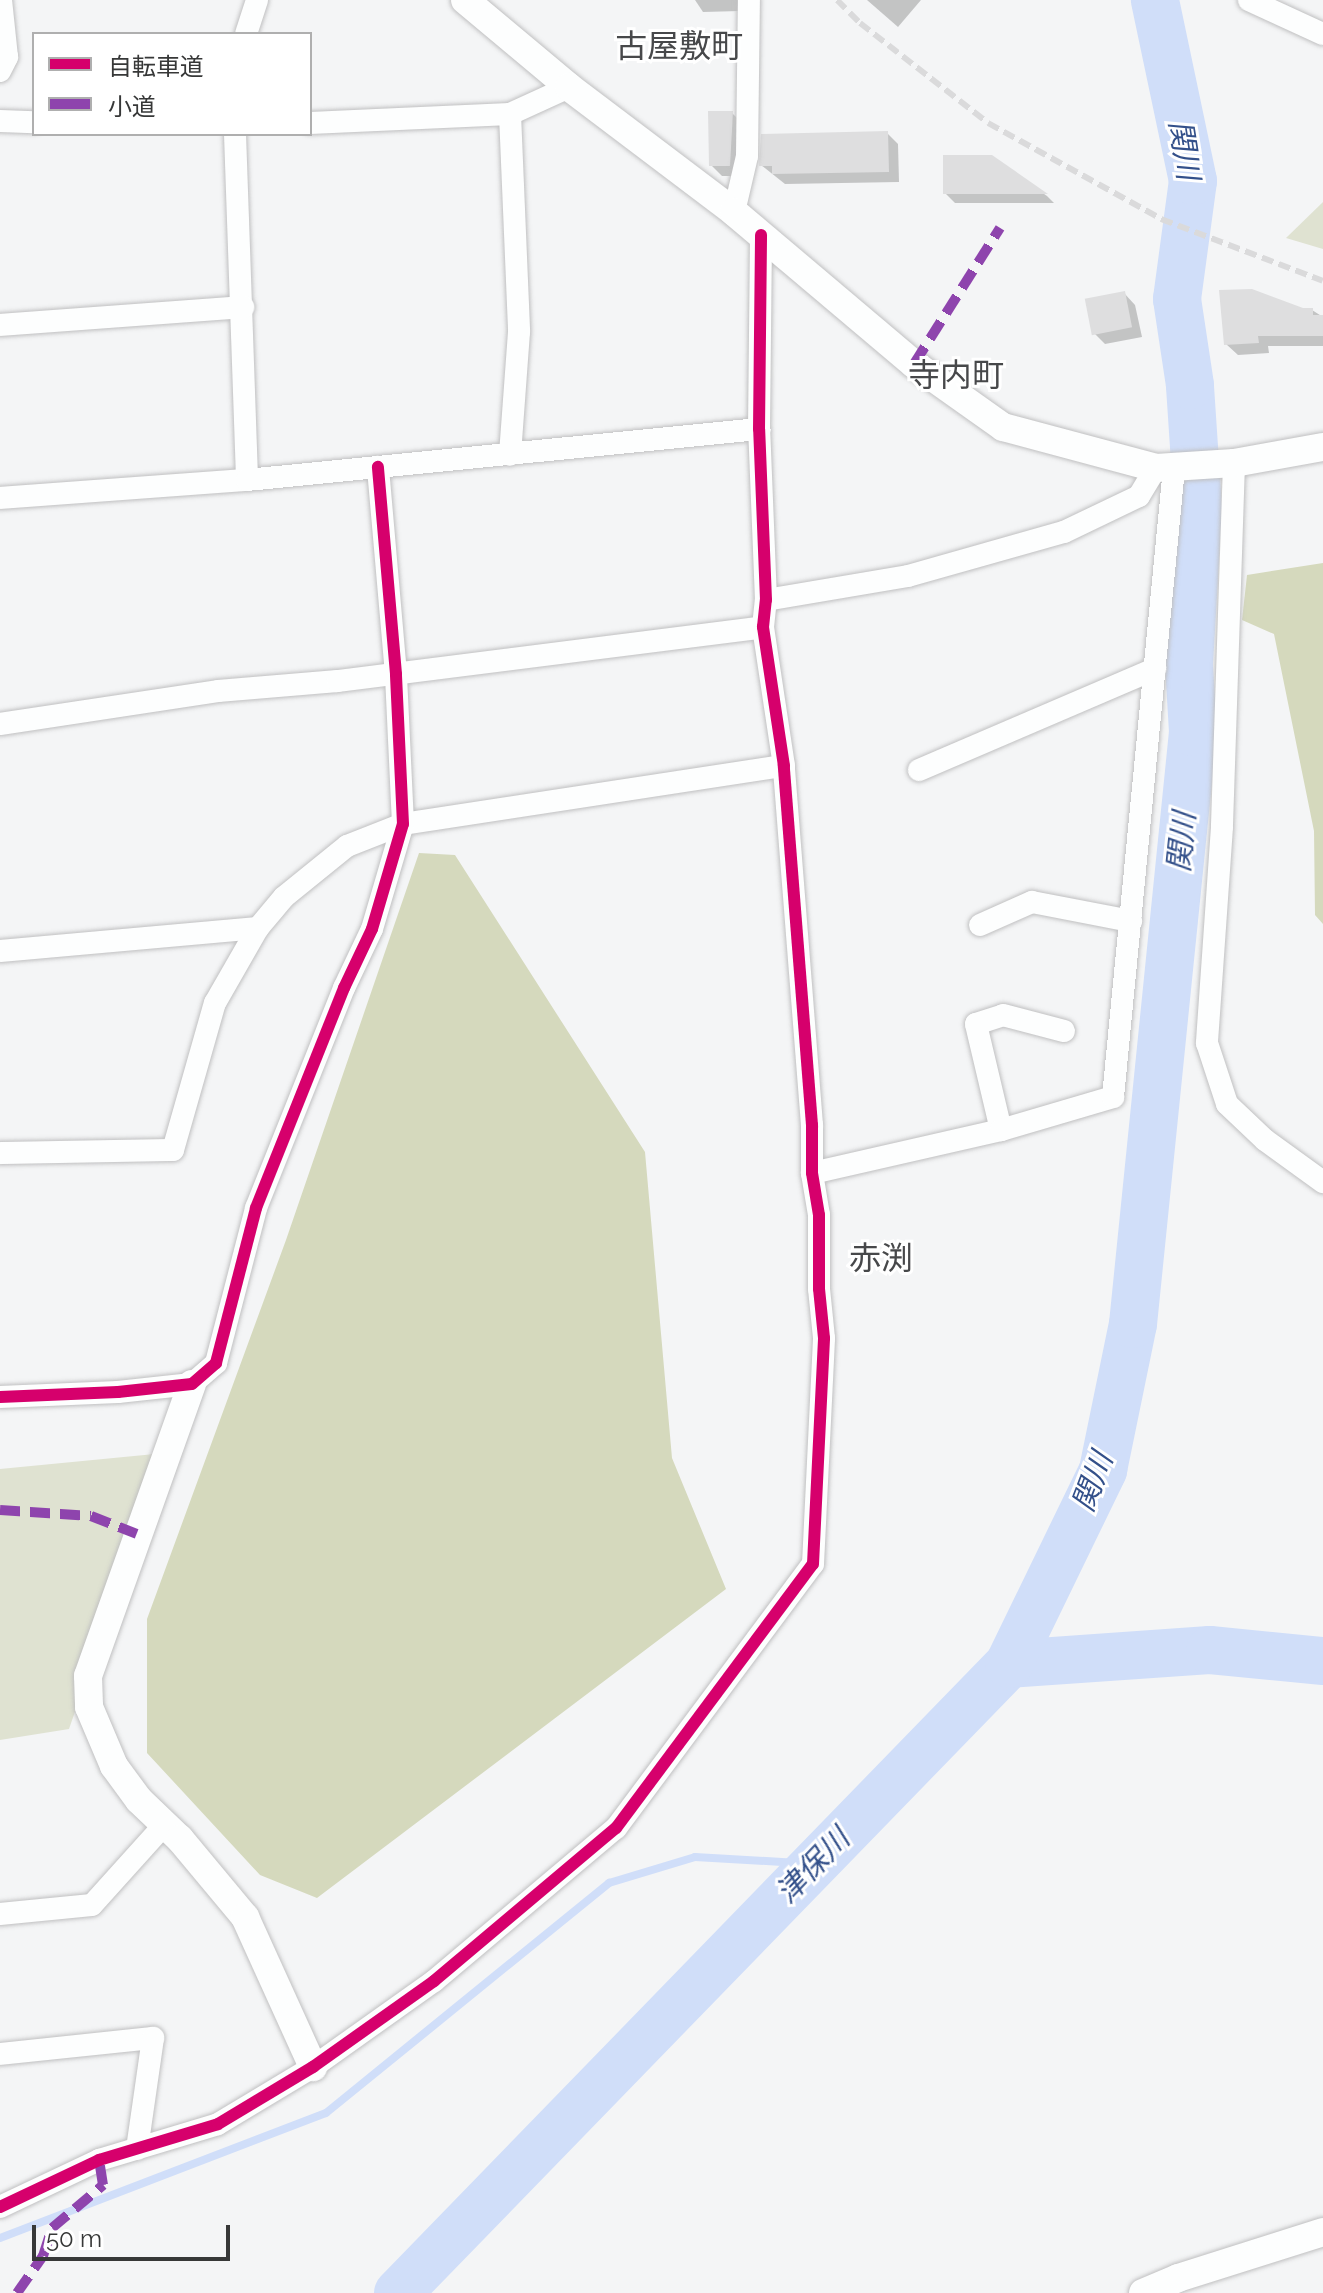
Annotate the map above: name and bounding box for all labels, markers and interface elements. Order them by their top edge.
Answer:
district label: 古屋敷町 [615,27,743,65]
legend [32,32,312,136]
text: 自転車道 [108,52,204,81]
text: 小道 [108,92,156,121]
water label: 関川 [1162,118,1206,182]
district label: 寺内町 [908,356,1004,394]
water label: 関川 [1161,810,1203,874]
district label: 赤渕 [849,1239,913,1277]
water label: 関川 [1065,1448,1121,1516]
water label: 津保川 [769,1821,857,1911]
scale bar [36,2209,234,2259]
text: 50 m [46,2224,102,2253]

